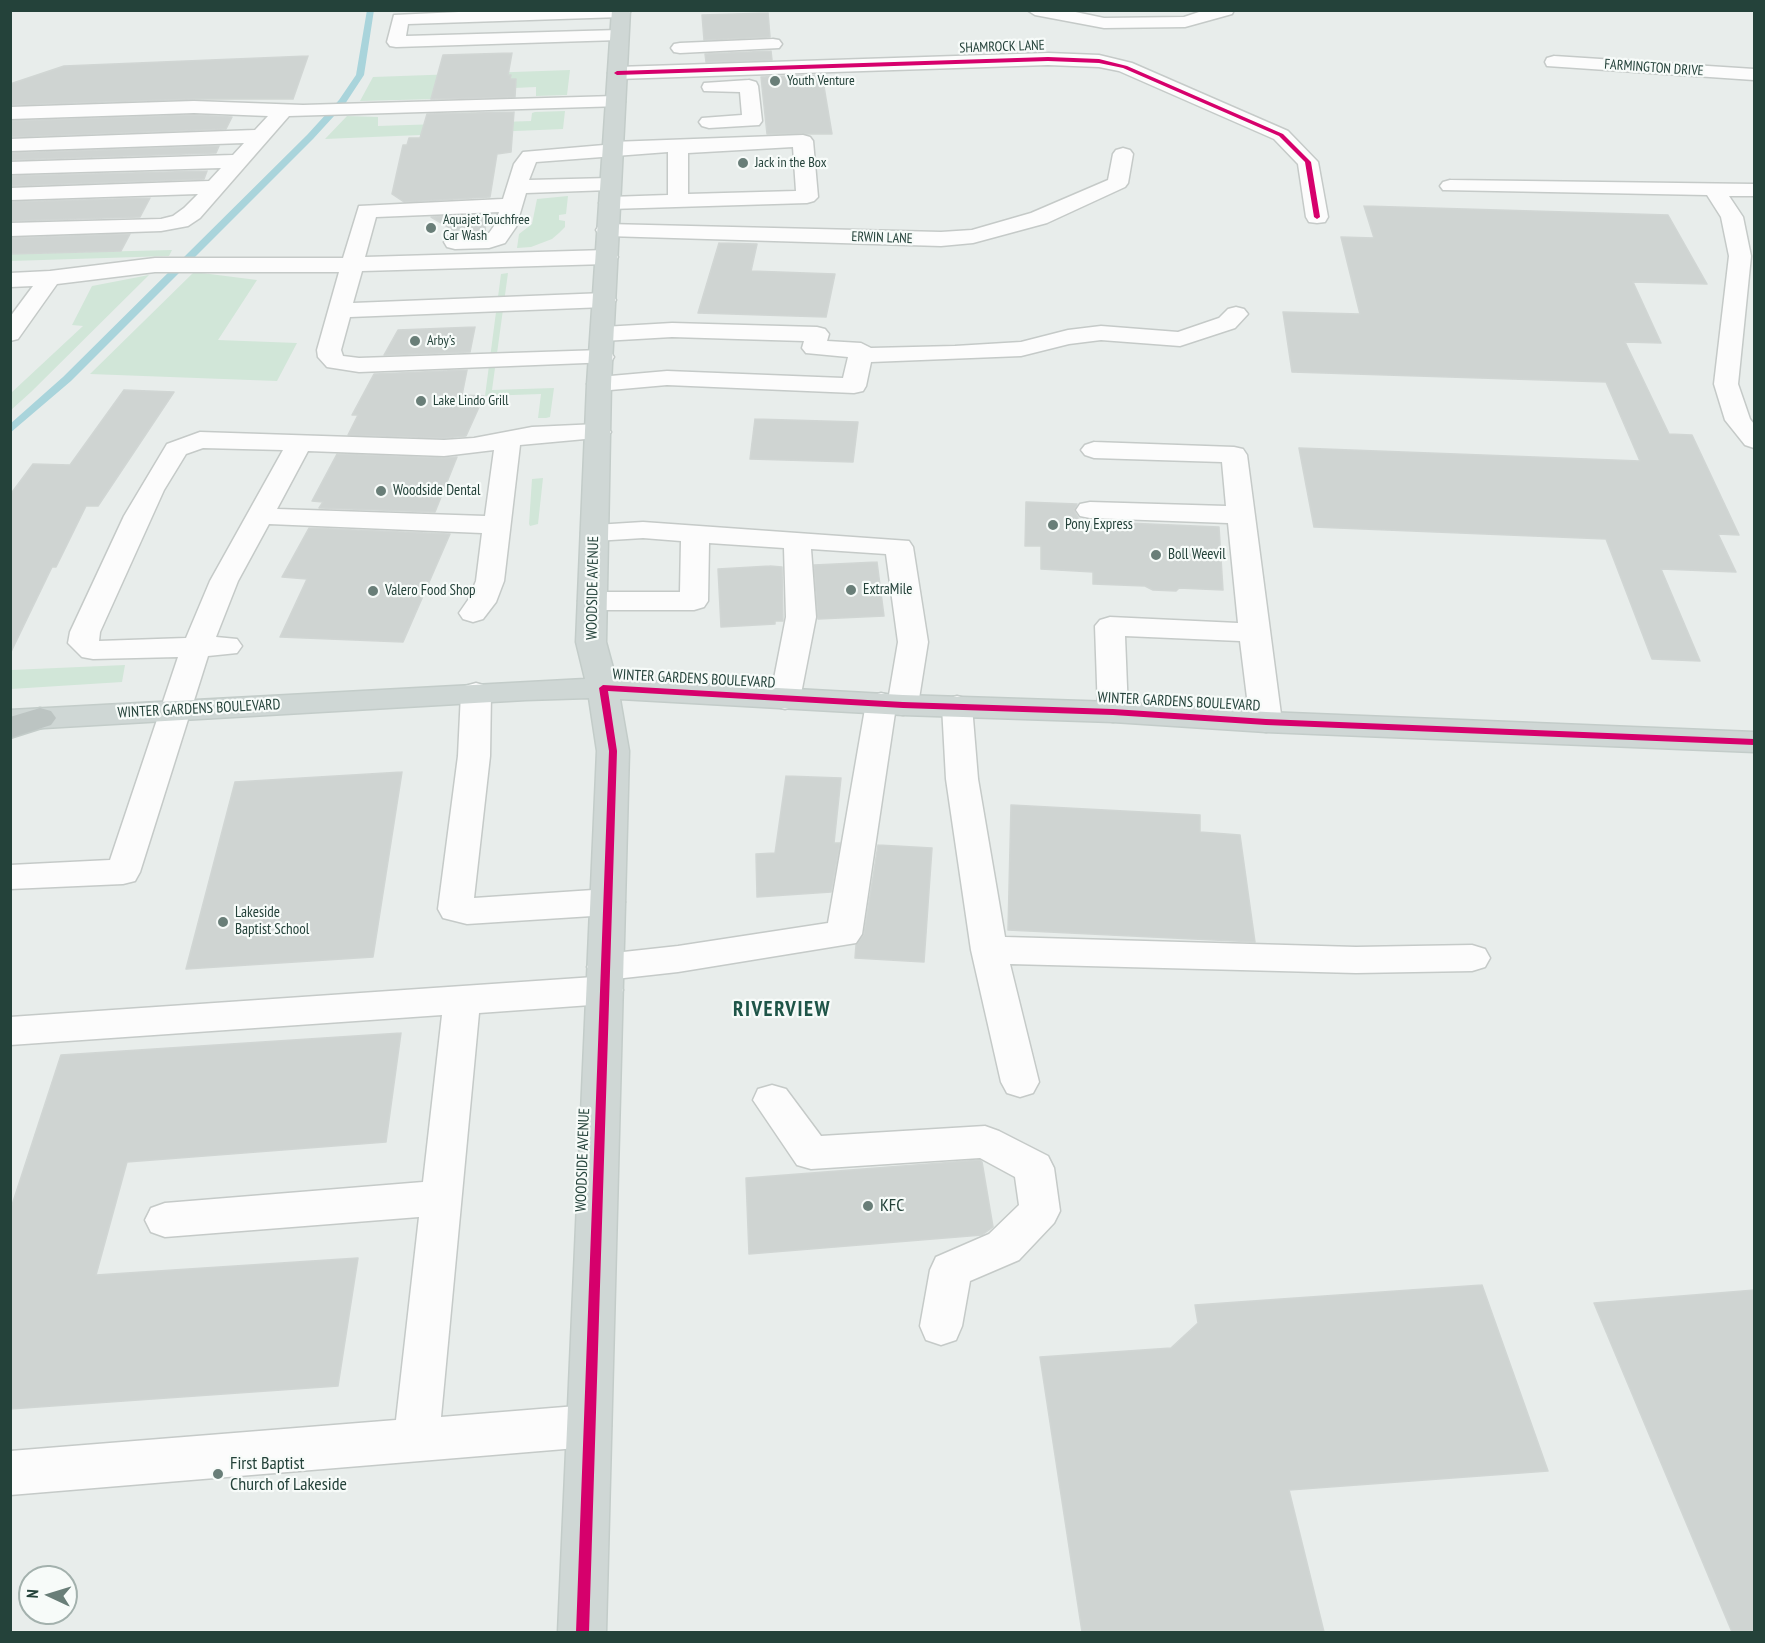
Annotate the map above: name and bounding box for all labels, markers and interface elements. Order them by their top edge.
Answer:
street label: SHAMROCK LANE [959,37,1045,57]
street label: FARMINGTON DRIVE [1604,56,1704,80]
place label: Youth Venture [787,73,855,89]
marker: Youth Venture [768,74,782,88]
place label: Jack in the Box [755,155,826,171]
marker: Jack in the Box [736,156,750,170]
place label: Aquajet Touchfree Car Wash [443,212,530,244]
marker: Aquajet Touchfree Car Wash [424,221,438,235]
street label: ERWIN LANE [851,229,913,247]
place label: Arby's [427,333,455,349]
marker: Arby's [408,334,422,348]
place label: Lake Lindo Grill [433,393,509,409]
marker: Lake Lindo Grill [414,394,428,408]
place label: Woodside Dental [393,482,480,500]
marker: Woodside Dental [374,484,388,498]
place label: Pony Express [1065,516,1133,534]
marker: Pony Express [1046,518,1060,532]
street label: WOODSIDE AVENUE [583,536,603,640]
place label: Boll Weevil [1168,546,1226,564]
marker: Boll Weevil [1149,548,1163,562]
place label: ExtraMile [863,581,912,599]
place label: Valero Food Shop [385,582,476,600]
marker: ExtraMile [844,583,858,597]
marker: Valero Food Shop [366,584,380,598]
street label: WINTER GARDENS BOULEVARD [612,666,776,692]
street label: WINTER GARDENS BOULEVARD [1097,689,1261,715]
street label: WINTER GARDENS BOULEVARD [117,696,281,722]
place label: Lakeside Baptist School [235,904,309,939]
marker: Lakeside Baptist School [216,915,230,929]
district label: RIVERVIEW [733,997,831,1023]
street label: WOODSIDE AVENUE [572,1108,594,1212]
place label: KFC [880,1195,905,1217]
marker: KFC [861,1199,875,1213]
place label: First Baptist Church of Lakeside [230,1453,347,1496]
marker: First Baptist Church of Lakeside [211,1467,225,1481]
north arrow [18,1565,78,1625]
text: N [22,1589,42,1599]

